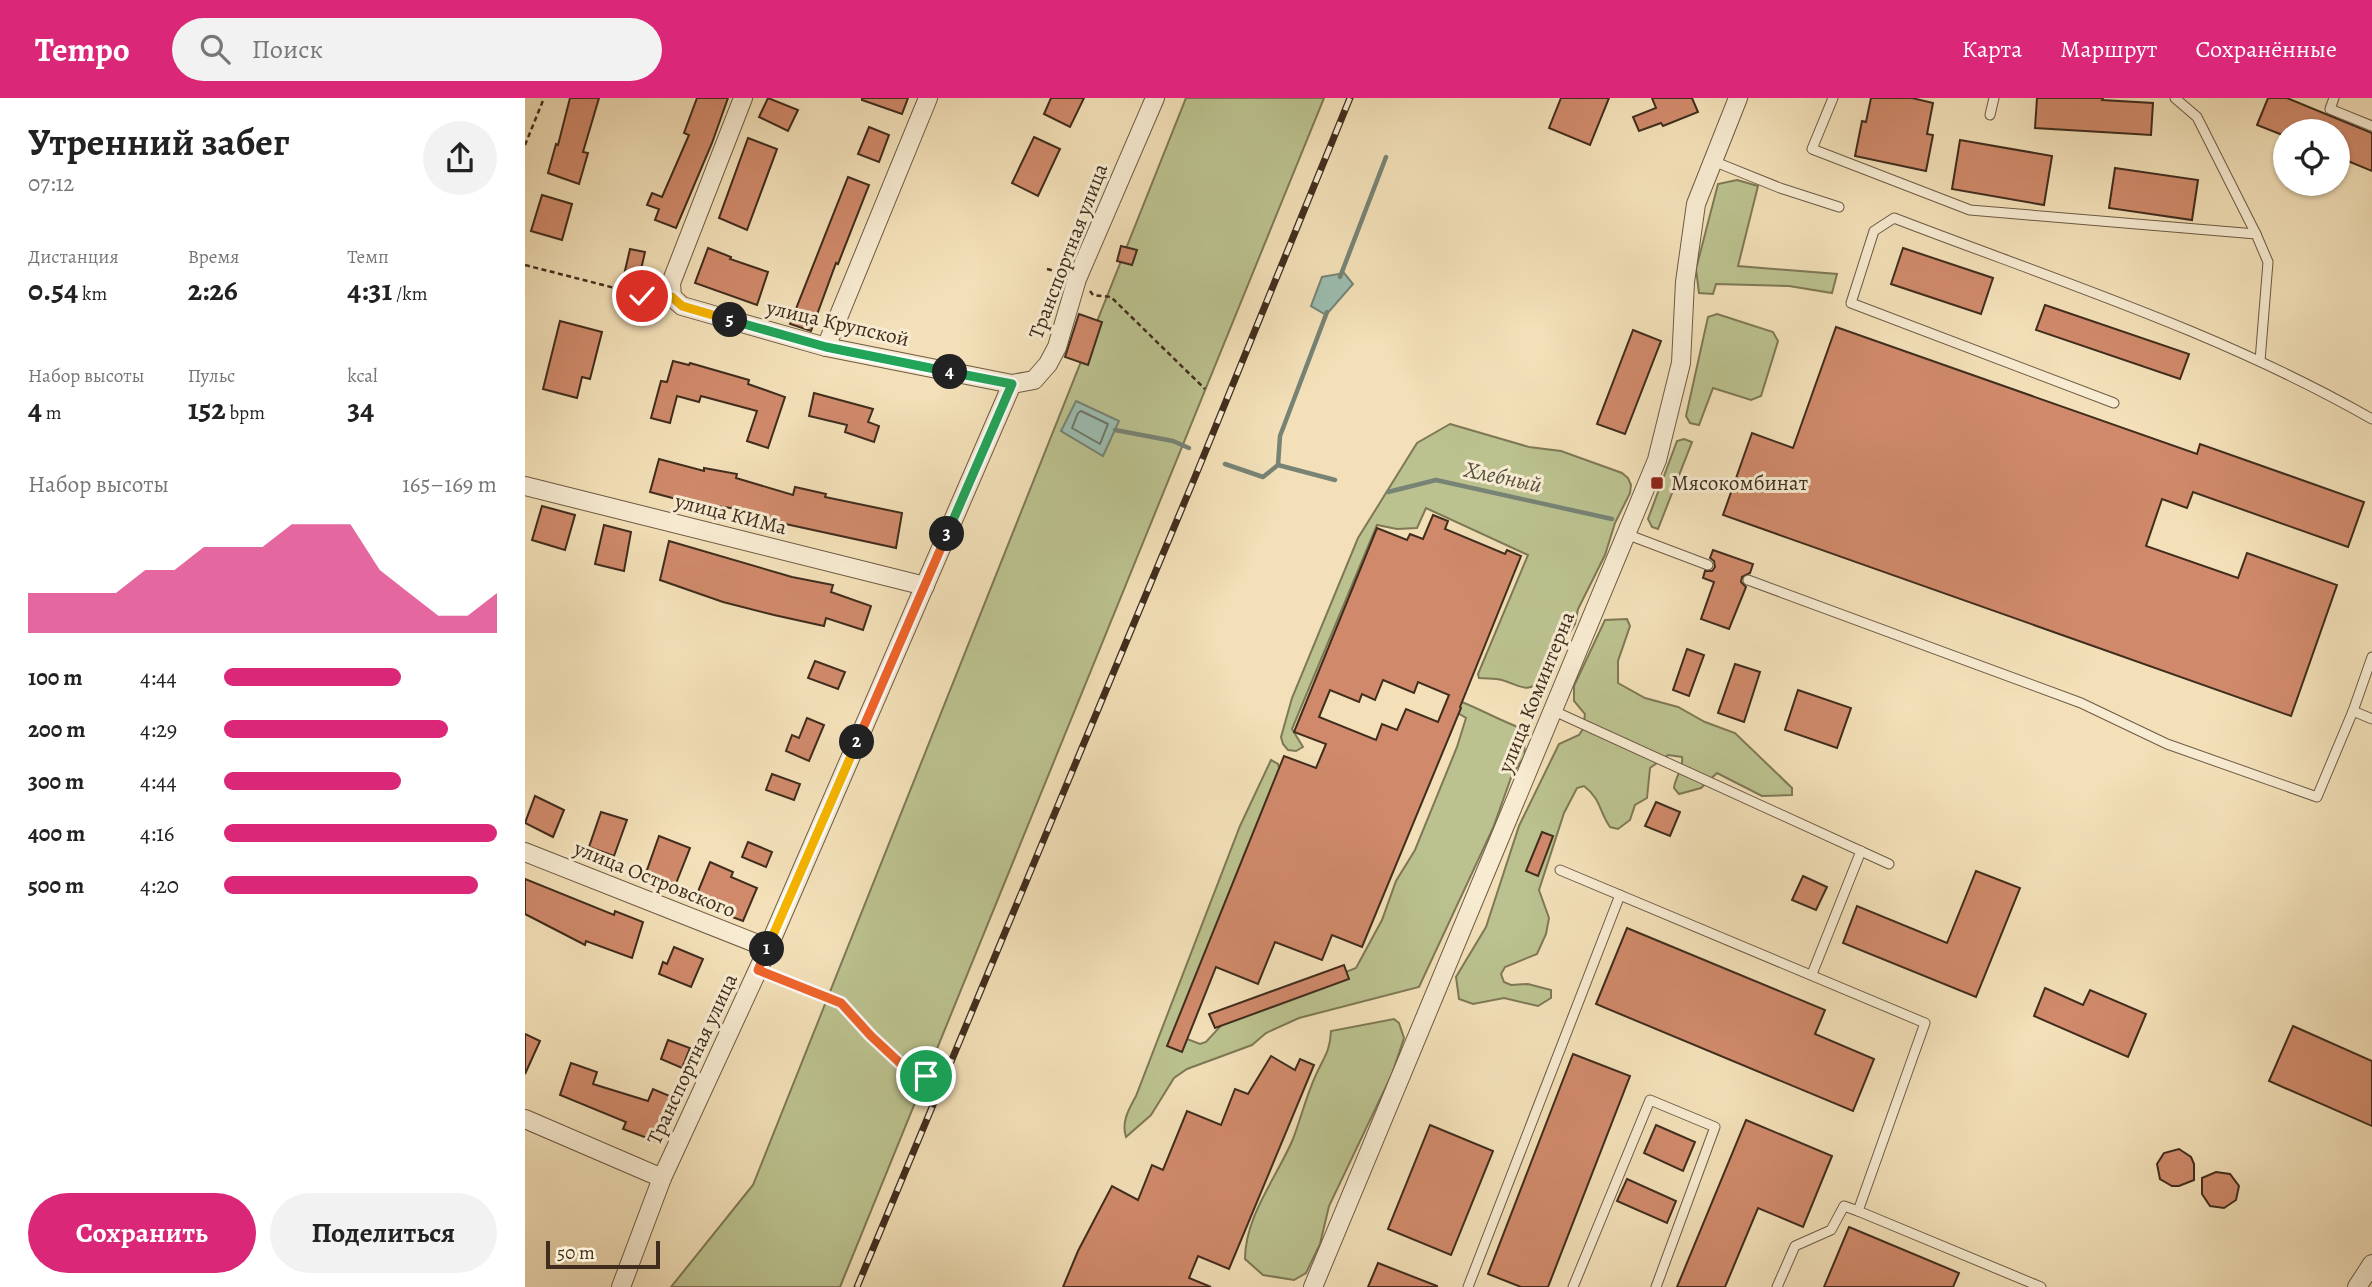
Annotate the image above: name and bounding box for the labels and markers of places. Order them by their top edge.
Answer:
pin [612,266,672,326]
pin: 5 [713,302,747,338]
pin: 4 [933,354,967,390]
place label: Мясокомбинат [1671,469,1808,497]
marker: Мясокомбинат [1649,475,1665,491]
pin: 3 [929,516,965,551]
pin: 2 [839,724,875,760]
pin: 1 [749,932,785,966]
pin [896,1046,956,1106]

